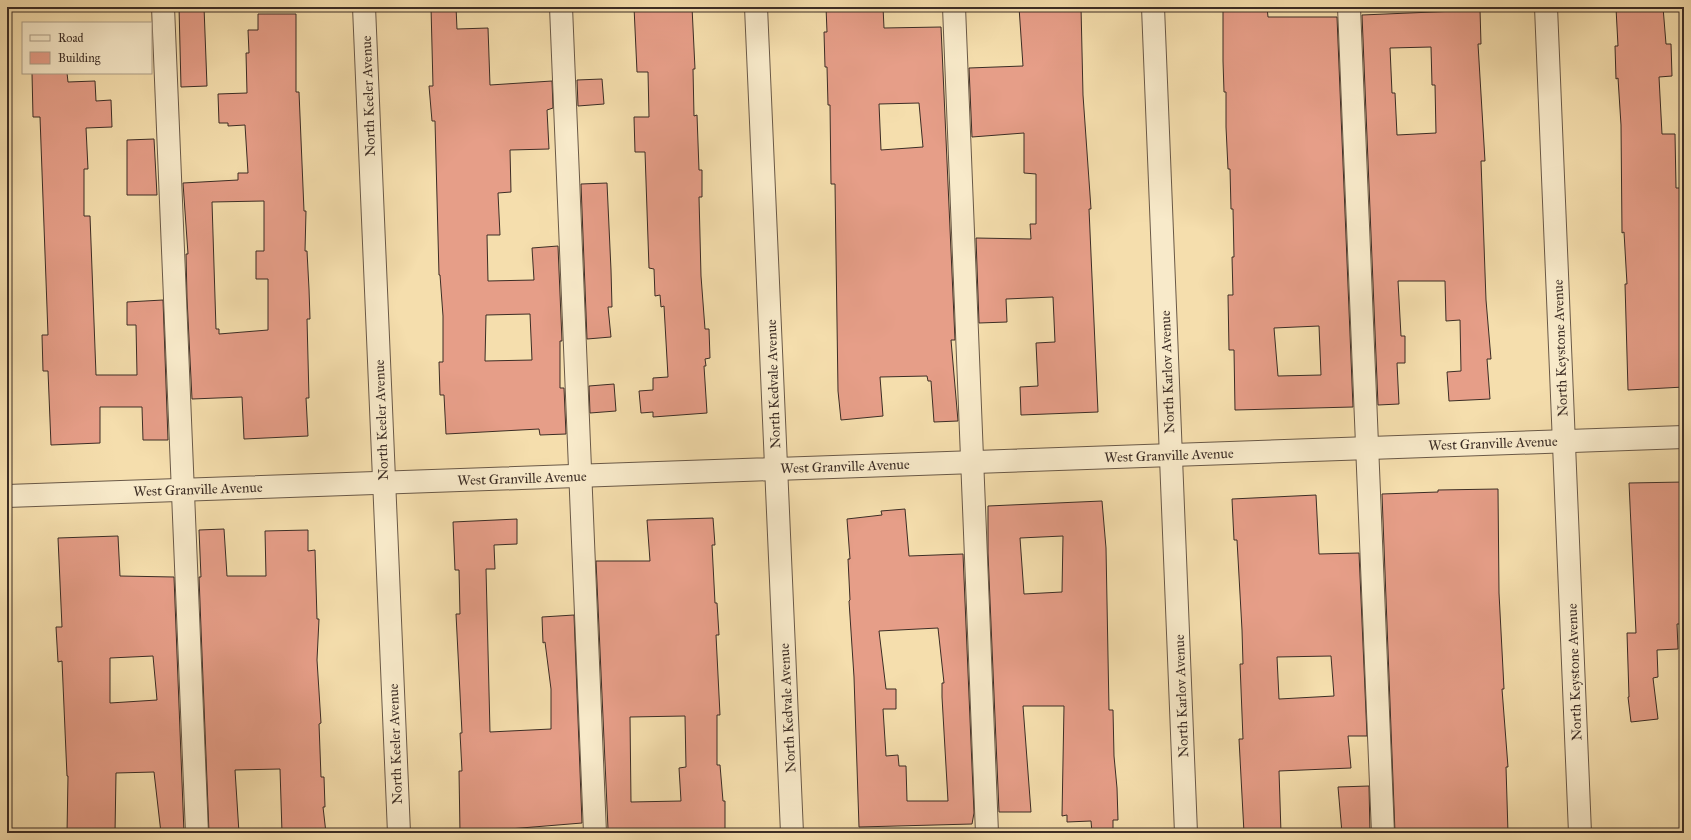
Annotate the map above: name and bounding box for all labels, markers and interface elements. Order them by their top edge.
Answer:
legend [22,22,152,74]
text: Road [58,31,84,45]
street label: North Keeler Avenue [358,35,379,157]
text: Building [58,51,101,66]
street label: North Keystone Avenue [1550,279,1571,417]
street label: North Karlov Avenue [1157,310,1178,434]
street label: North Kedvale Avenue [763,319,784,449]
street label: North Keeler Avenue [371,359,392,481]
street label: West Granville Avenue [1428,433,1558,454]
street label: West Granville Avenue [1104,445,1234,466]
street label: West Granville Avenue [780,456,910,477]
street label: West Granville Avenue [457,468,587,489]
street label: West Granville Avenue [133,479,263,500]
street label: North Keystone Avenue [1564,603,1585,741]
street label: North Karlov Avenue [1171,634,1192,758]
street label: North Kedvale Avenue [776,643,799,773]
street label: North Keeler Avenue [385,683,406,805]

